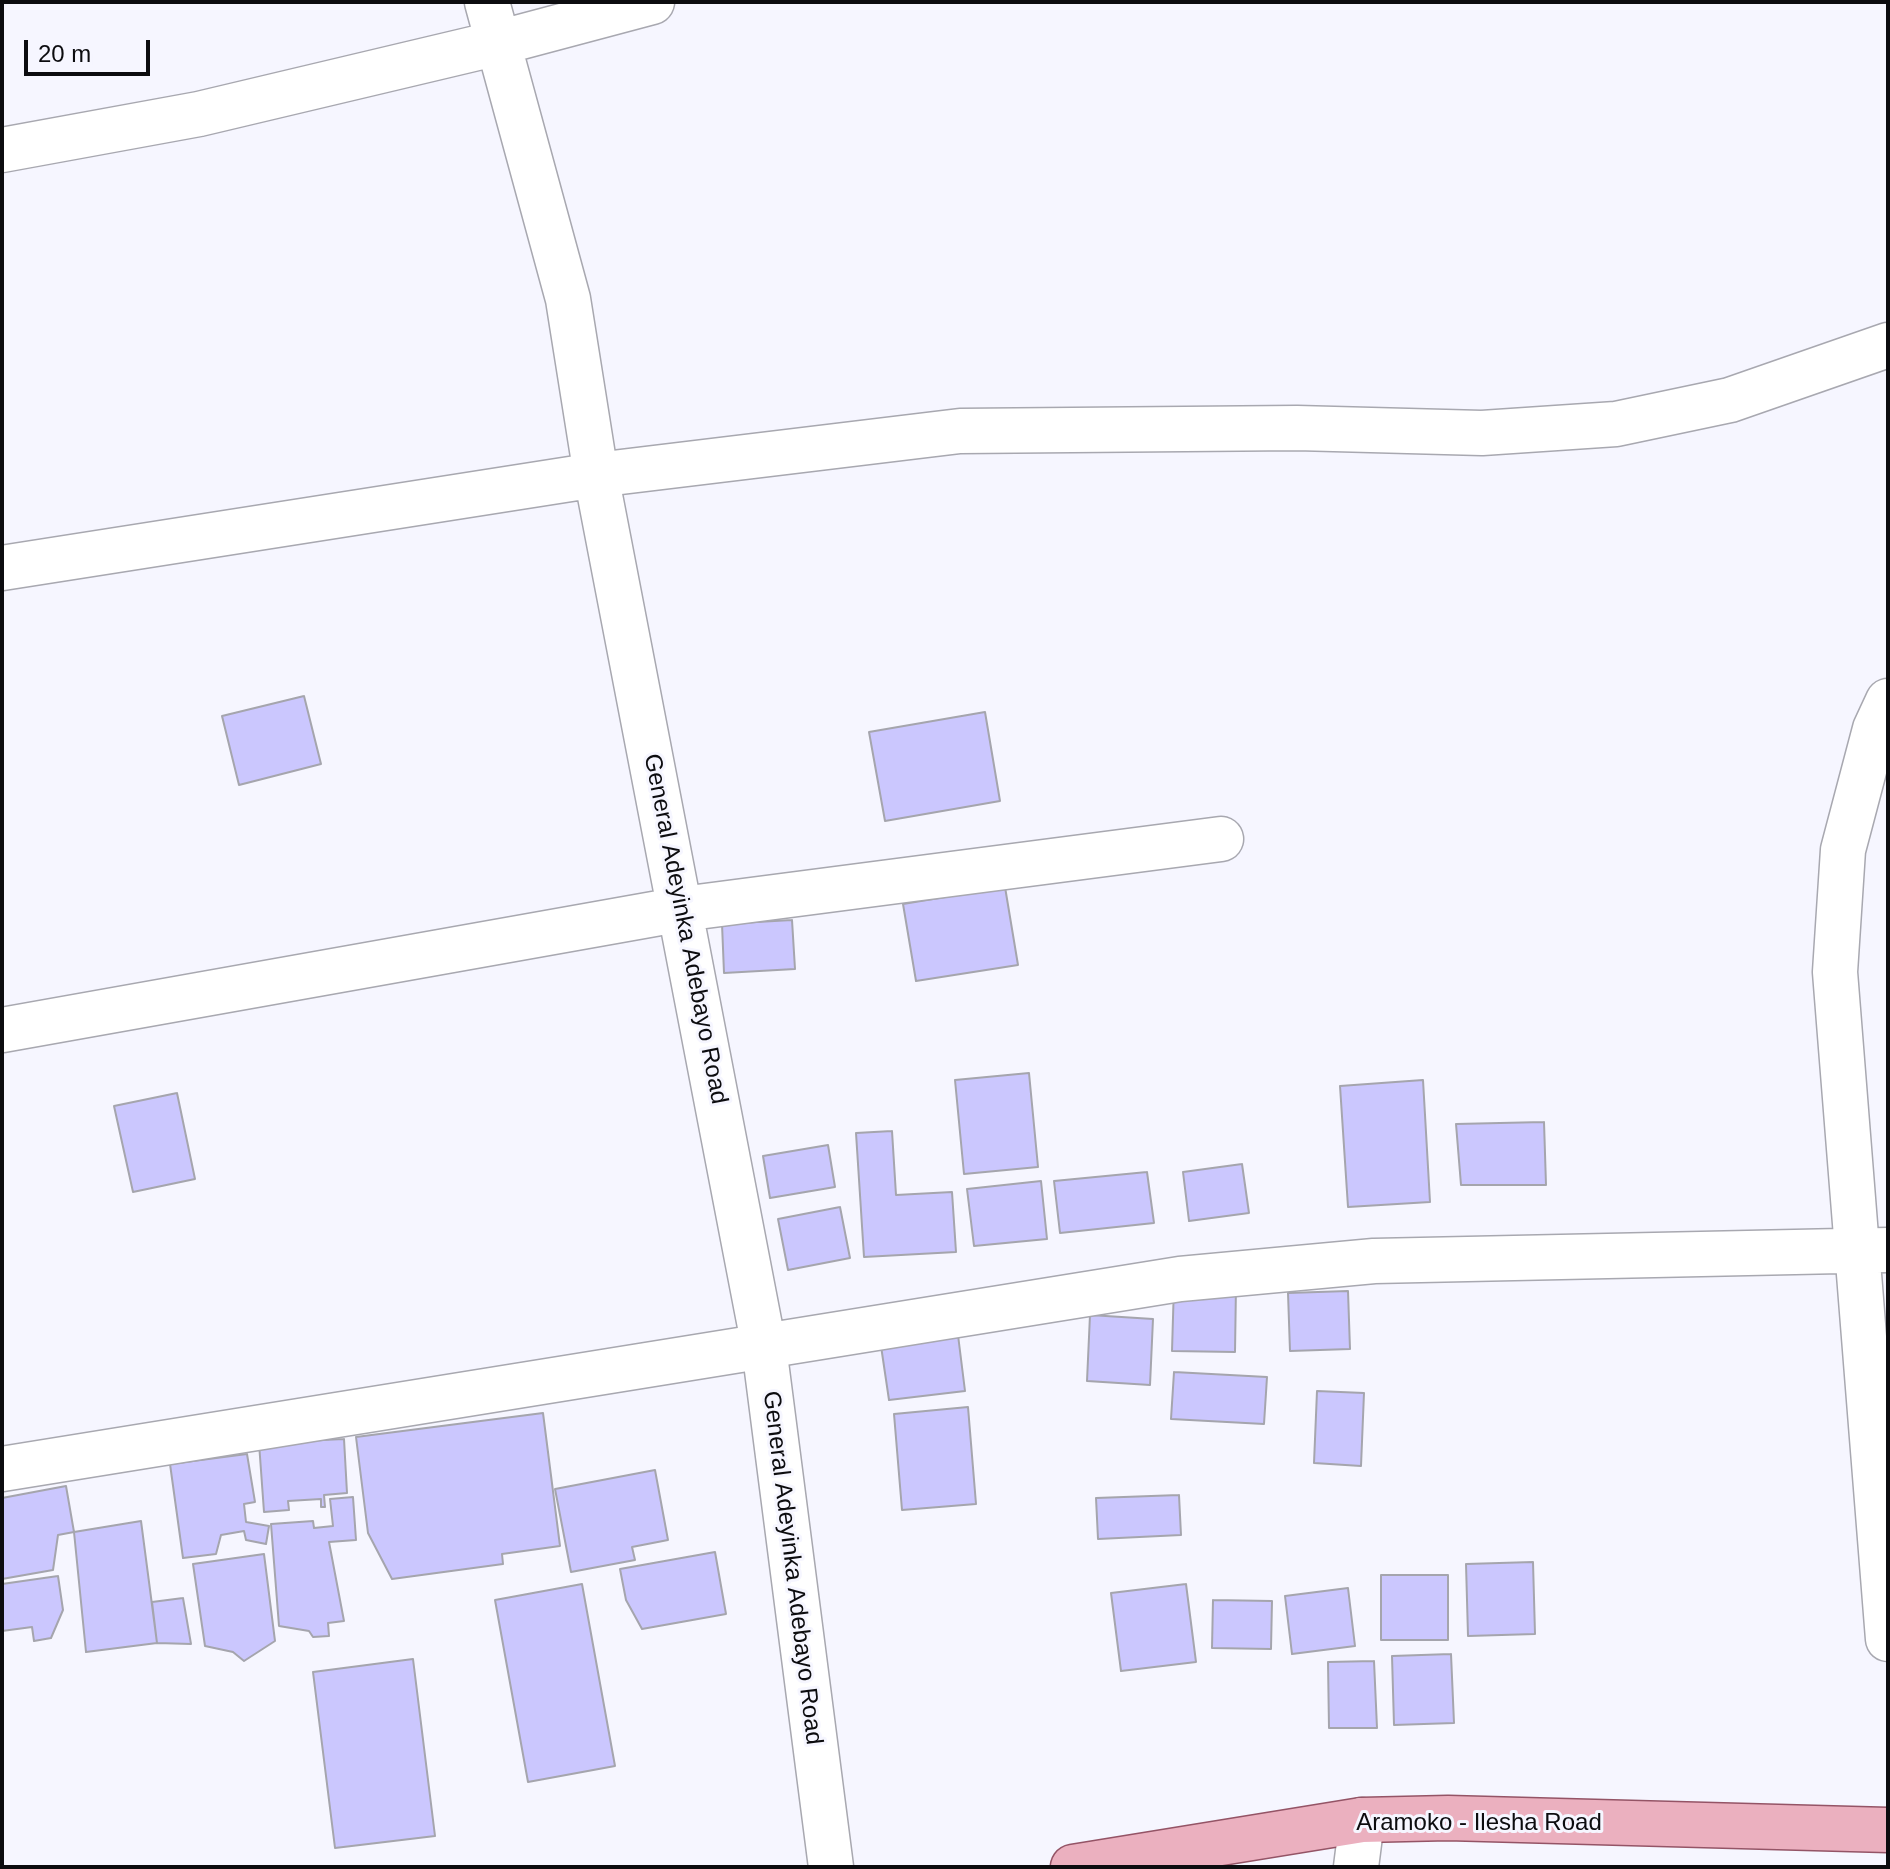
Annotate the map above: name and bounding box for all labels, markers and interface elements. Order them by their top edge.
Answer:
scale bar [28,24,154,74]
text: 20 m [38,40,91,67]
street label: General Adeyinka Adebayo Road [637,751,733,1107]
street label: General Adeyinka Adebayo Road [756,1389,828,1747]
street label: Aramoko - Ilesha Road [1356,1809,1602,1837]

